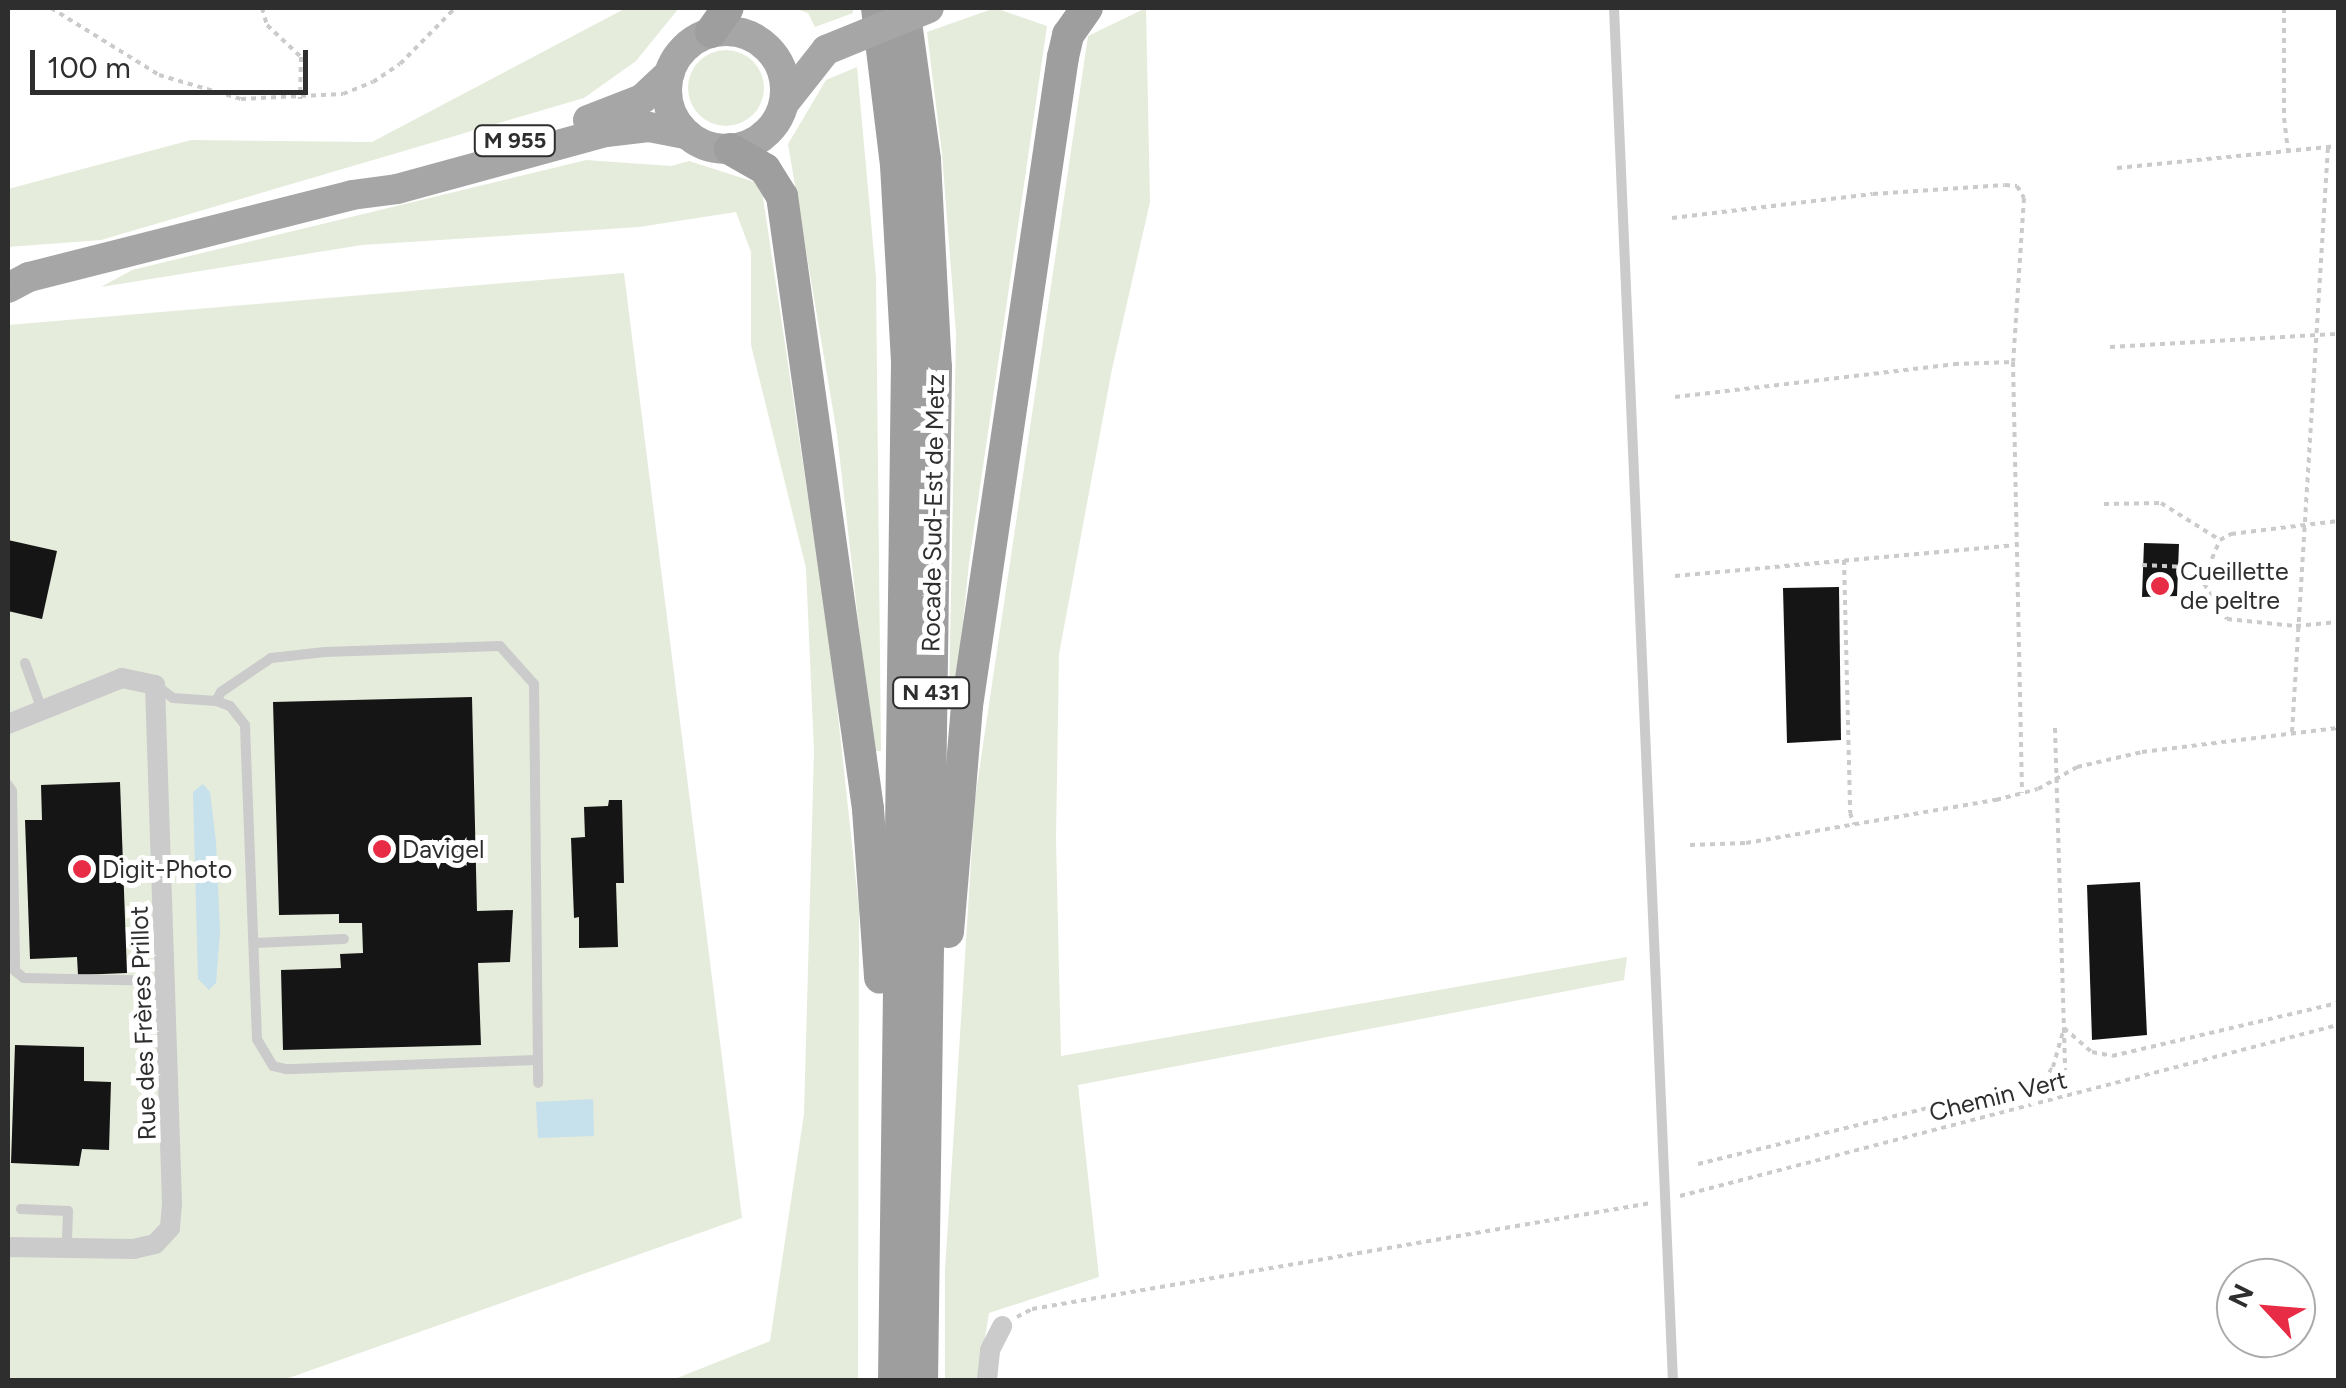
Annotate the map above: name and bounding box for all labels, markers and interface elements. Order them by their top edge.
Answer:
scale bar [35,30,312,92]
text: 100 m [47,49,131,86]
road number: M 955 [472,124,558,158]
street label: Rocade Sud-Est de Metz [916,374,950,652]
place label: Cueillette de peltre [2180,557,2289,616]
marker: Cueillette de peltre [2149,575,2171,597]
road number: N 431 [891,676,971,710]
place label: Davigel [402,834,484,864]
marker: Davigel [371,838,393,860]
place label: Digit-Photo [102,854,232,884]
marker: Digit-Photo [71,858,93,880]
street label: Rue des Frères Prillot [124,905,162,1141]
street label: Chemin Vert [1926,1064,2070,1128]
north arrow [2216,1258,2316,1358]
text: N [2221,1279,2261,1313]

